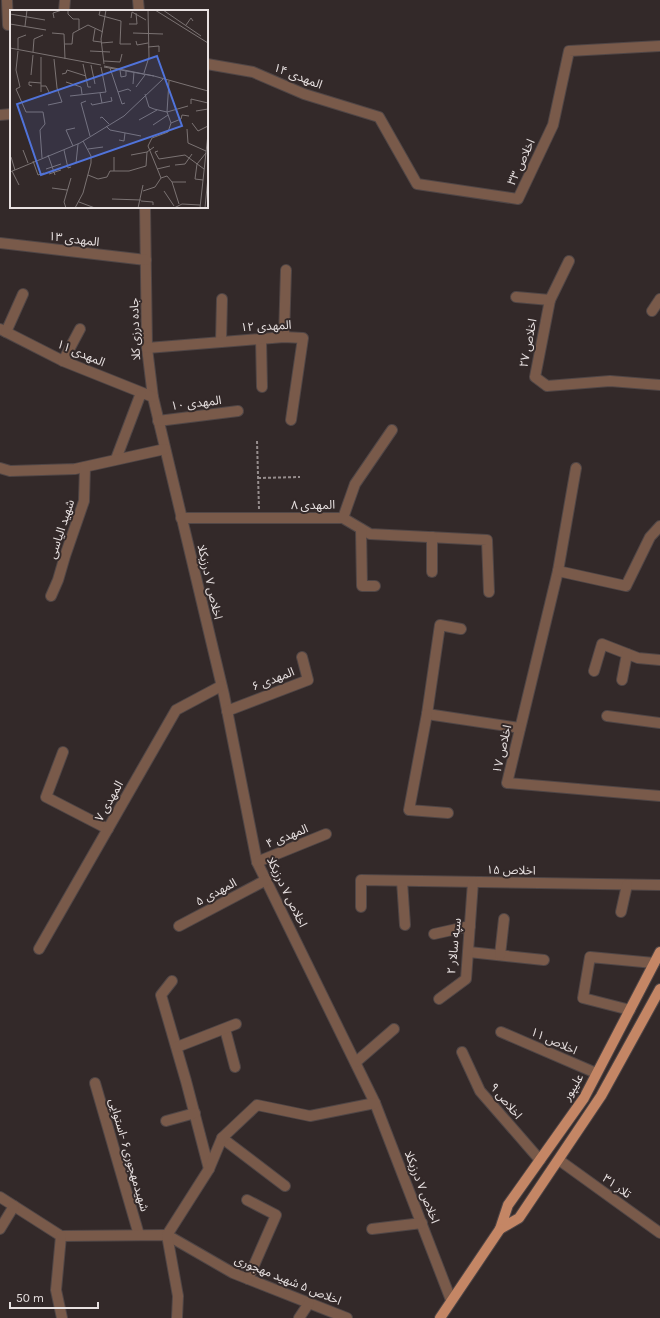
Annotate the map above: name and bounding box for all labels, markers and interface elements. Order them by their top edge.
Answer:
inset map [10,10,208,208]
street label: المهدی ۱۴ [272,60,324,92]
street label: اخلاص ۳۳ [504,137,538,187]
street label: المهدی ۱۳ [48,229,100,249]
street label: جاده درزی کلا [127,297,143,361]
street label: اخلاص ۲۷ [516,317,540,369]
street label: المهدی ۱۲ [240,318,292,334]
street label: المهدی ۱۱ [55,337,107,369]
street label: المهدی ۱۰ [170,393,222,413]
street label: شهید الیاسی [45,498,77,560]
street label: المهدی ۸ [291,498,335,512]
street label: اخلاص ۷ درزیکلا [195,543,225,621]
street label: المهدی ۶ [250,664,296,693]
street label: اخلاص ۱۷ [490,723,514,775]
street label: المهدی ۷ [92,778,126,824]
street label: المهدی ۴ [264,821,310,851]
street label: اخلاص ۷ درزیکلا [264,855,310,930]
street label: اخلاص ۱۵ [486,863,536,877]
street label: المهدی ۵ [193,875,239,909]
street label: سپه سالار ۲ [444,917,465,975]
street label: اخلاص ۱۱ [529,1025,580,1057]
street label: علیپور [559,1071,587,1104]
street label: اخلاص ۹ [487,1080,525,1122]
street label: شهیدمهجوری۶ -استوایی [106,1097,152,1213]
street label: اخلاص ۷ درزیکلا [402,1149,442,1225]
street label: تلار ۳۱ [600,1171,634,1201]
street label: اخلاص ۵ شهید مهجوری [233,1252,344,1308]
scale bar [10,1284,98,1310]
text: 50 m [16,1291,44,1305]

